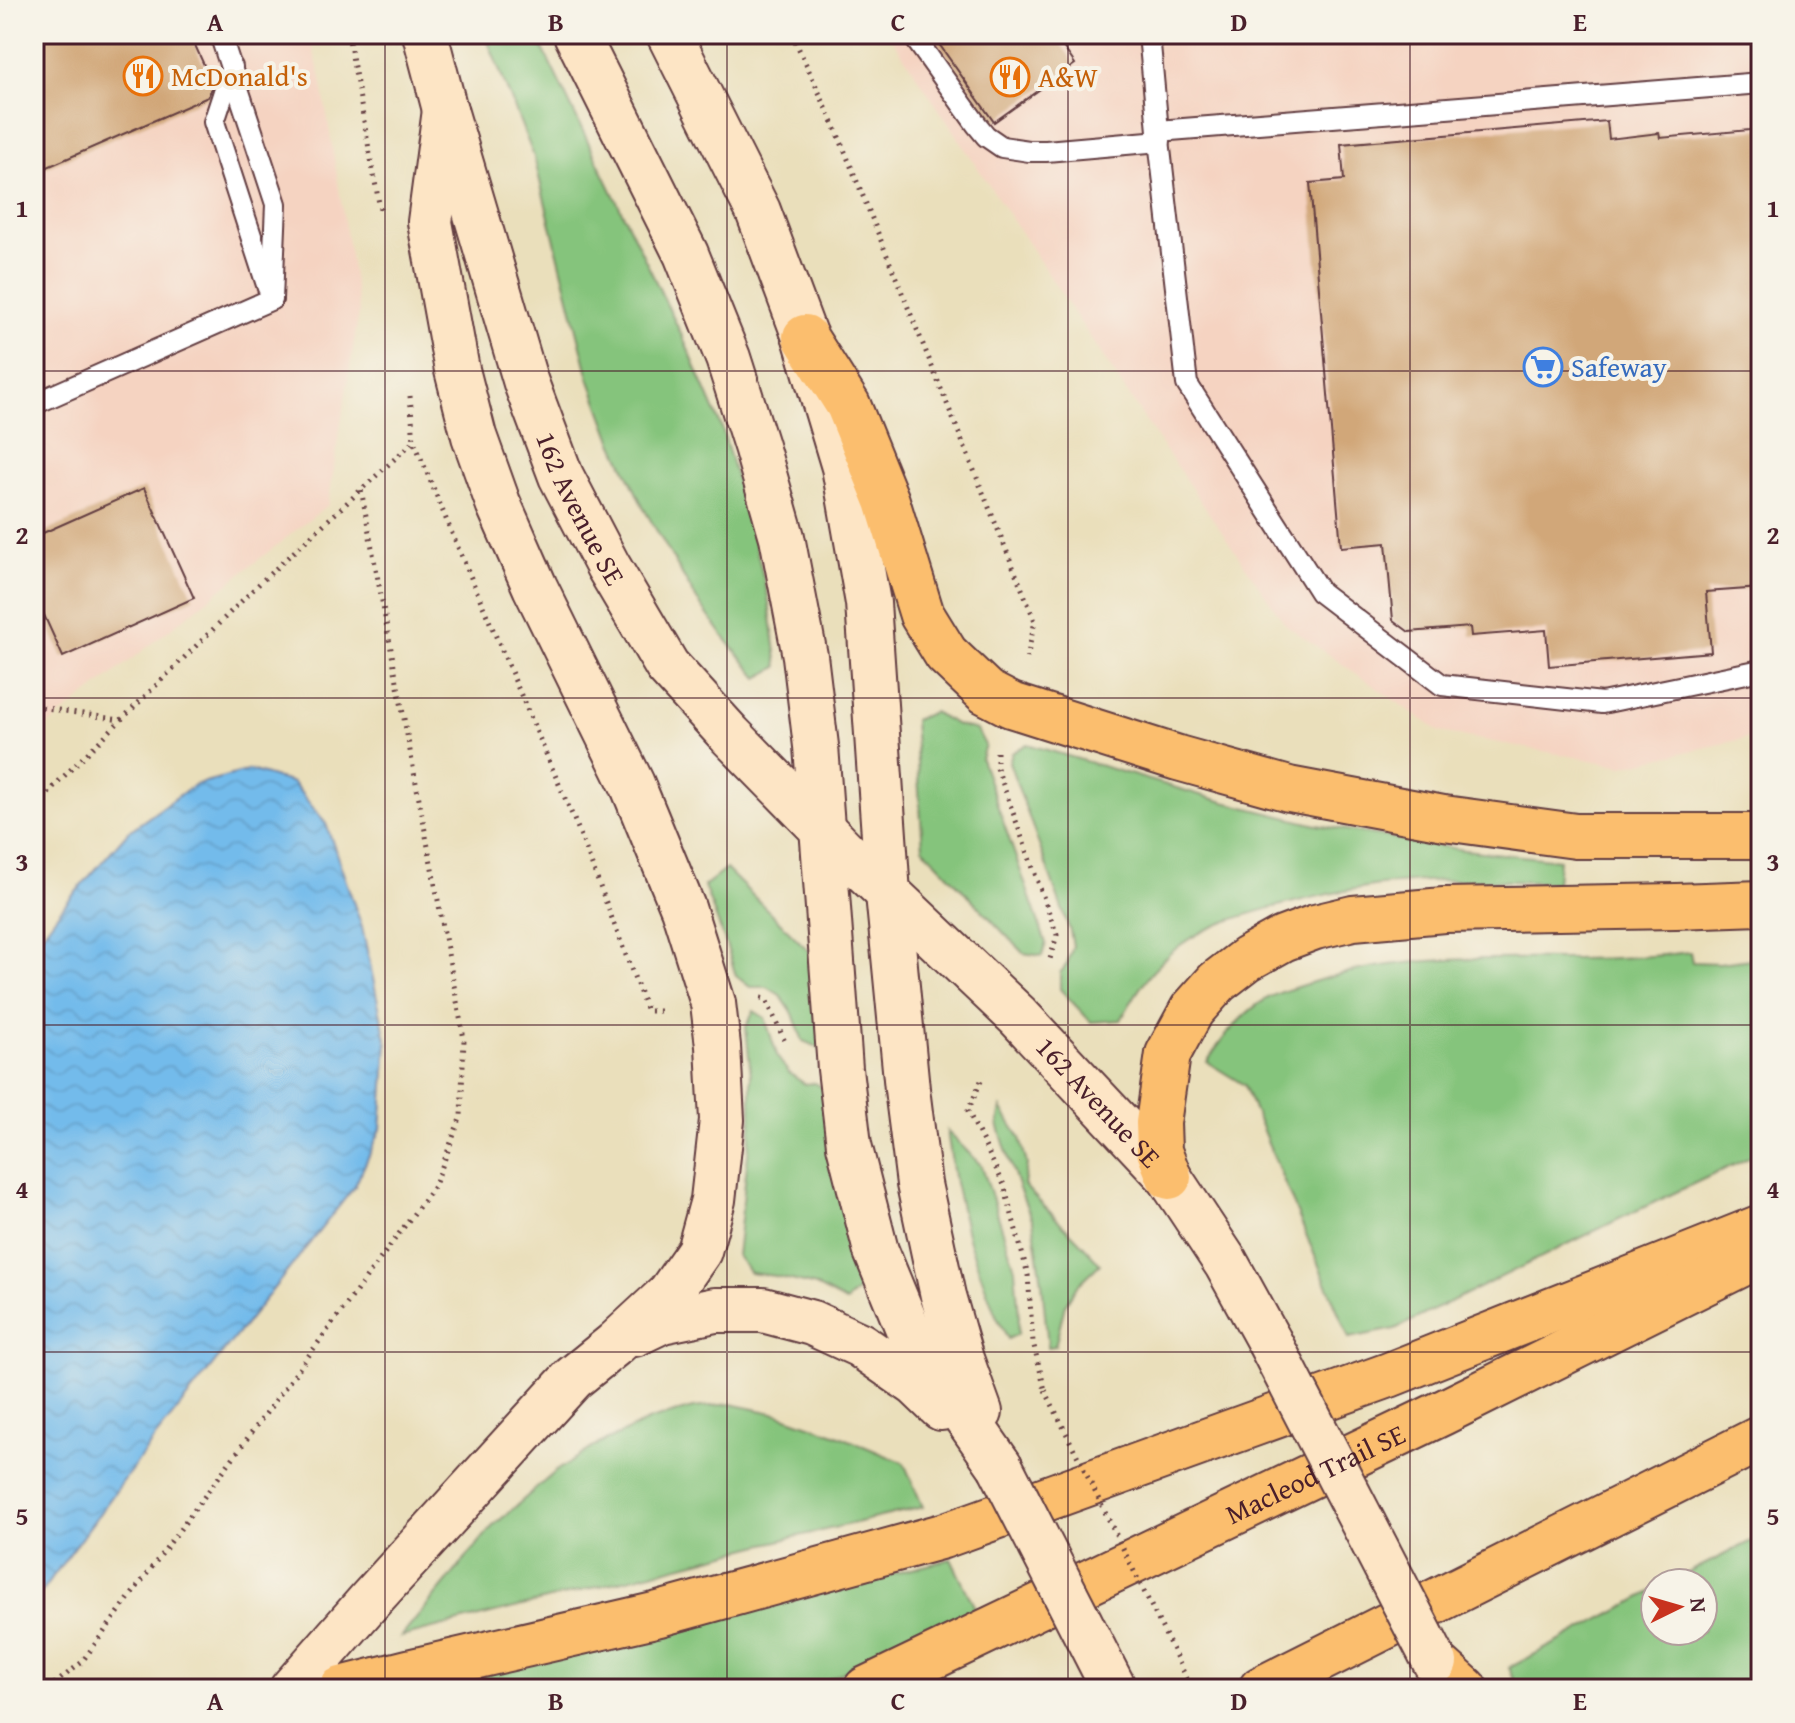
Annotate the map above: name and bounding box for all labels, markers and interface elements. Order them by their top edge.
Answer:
text: A [207,2,224,41]
text: B [548,2,564,41]
text: C [891,2,905,41]
text: D [1231,2,1247,41]
text: E [1573,2,1587,41]
restaurant icon: McDonald's [122,55,164,97]
place label: McDonald's [171,55,308,96]
restaurant icon: A&W [989,56,1031,98]
place label: A&W [1038,56,1098,97]
text: 1 [15,188,29,227]
text: 1 [1766,188,1780,227]
supermarket icon: Safeway [1522,346,1564,388]
place label: Safeway [1571,346,1667,387]
street label: 162 Avenue SE [526,425,636,593]
text: 2 [15,515,29,554]
text: 2 [1766,515,1780,554]
text: 3 [15,842,29,881]
text: 3 [1766,842,1780,881]
street label: 162 Avenue SE [1027,1027,1171,1176]
text: 4 [15,1169,29,1208]
text: 4 [1766,1169,1780,1208]
street label: Macleod Trail SE [1218,1413,1411,1534]
text: 5 [15,1496,29,1535]
text: 5 [1766,1496,1780,1535]
north arrow [1639,1567,1719,1647]
text: N [1682,1597,1716,1614]
text: A [207,1681,224,1720]
text: B [548,1681,564,1720]
text: C [891,1681,905,1720]
text: D [1231,1681,1247,1720]
text: E [1573,1681,1587,1720]

